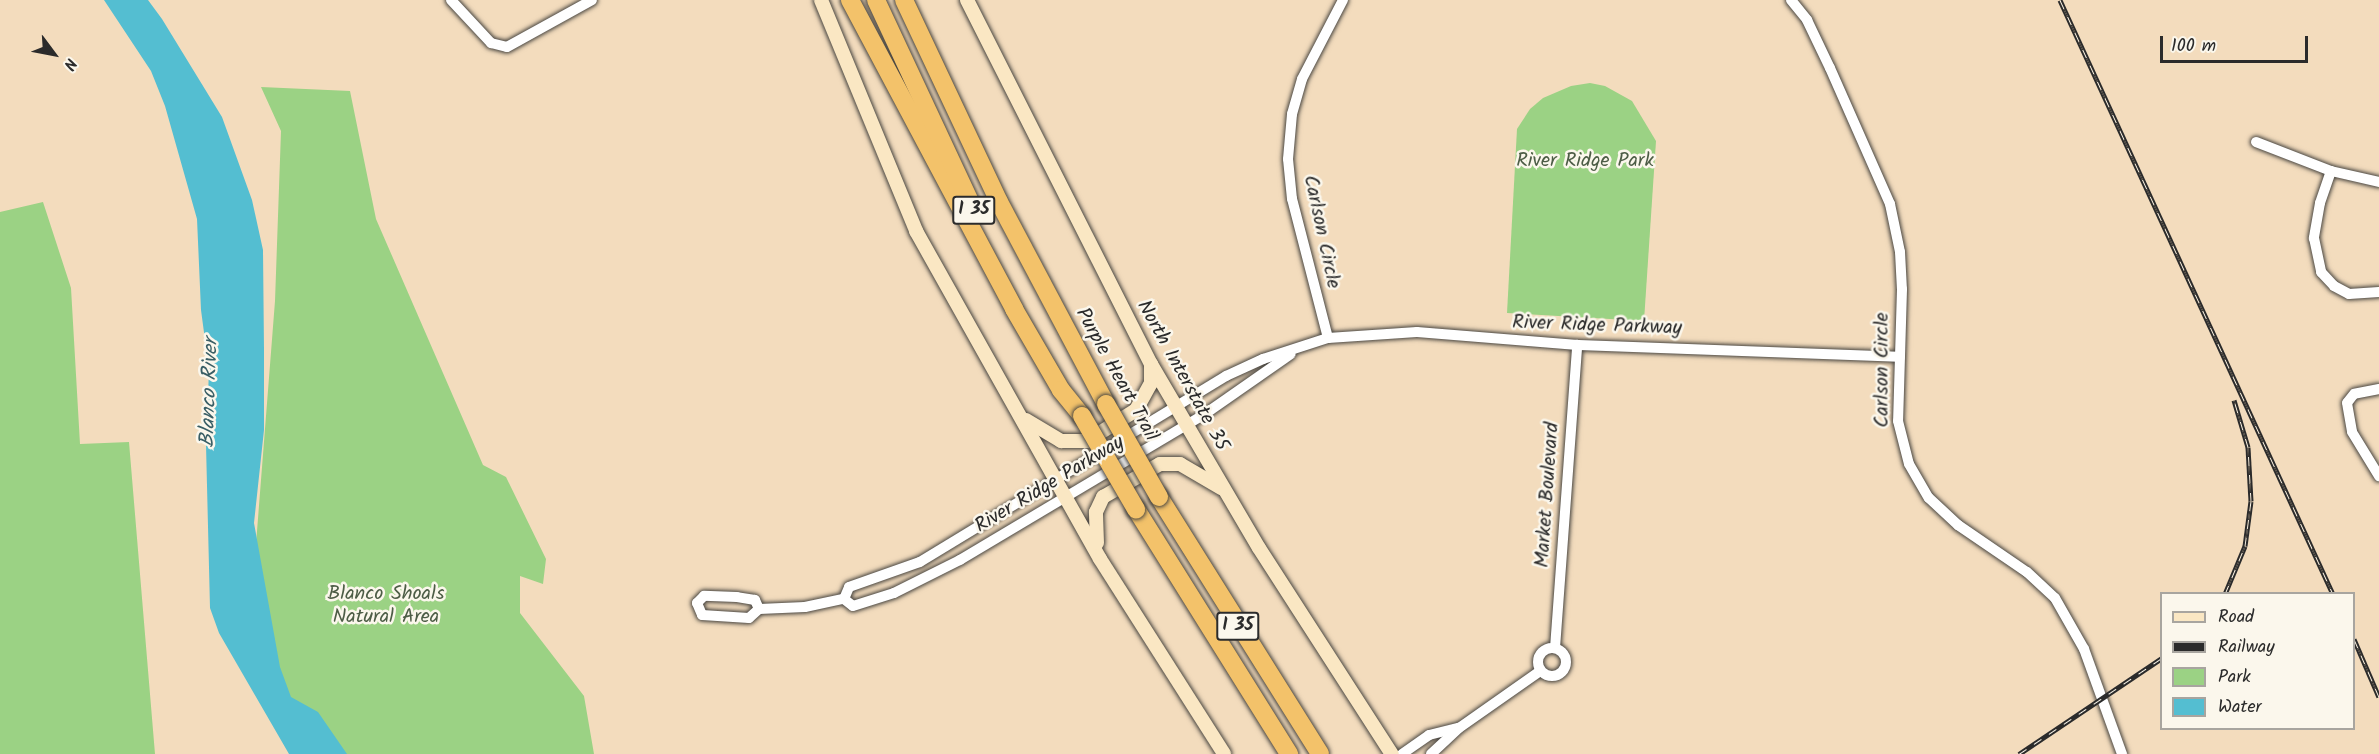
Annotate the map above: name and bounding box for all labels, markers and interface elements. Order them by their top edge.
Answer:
north arrow [24,24,84,84]
scale bar [2163,24,2312,62]
text: 100 m [2171,32,2216,61]
text: N [56,53,83,75]
park label: River Ridge Park [1516,149,1654,173]
street label: Carlson Circle [1297,173,1345,291]
road number: I 35 [952,195,996,225]
street label: North Interstate 35 [1131,297,1233,455]
street label: Purple Heart Trail [1069,304,1163,446]
street label: River Ridge Parkway [1512,311,1682,341]
street label: Carlson Circle [1871,312,1895,428]
water label: Blanco River [195,338,225,448]
street label: Market Boulevard [1531,422,1565,568]
street label: River Ridge Parkway [971,431,1129,539]
park label: Blanco Shoals Natural Area [328,583,444,630]
legend [2160,592,2355,730]
text: Road [2218,603,2254,632]
road number: I 35 [1216,611,1260,641]
text: Railway [2218,633,2275,662]
text: Park [2218,663,2251,692]
text: Water [2218,693,2262,722]

